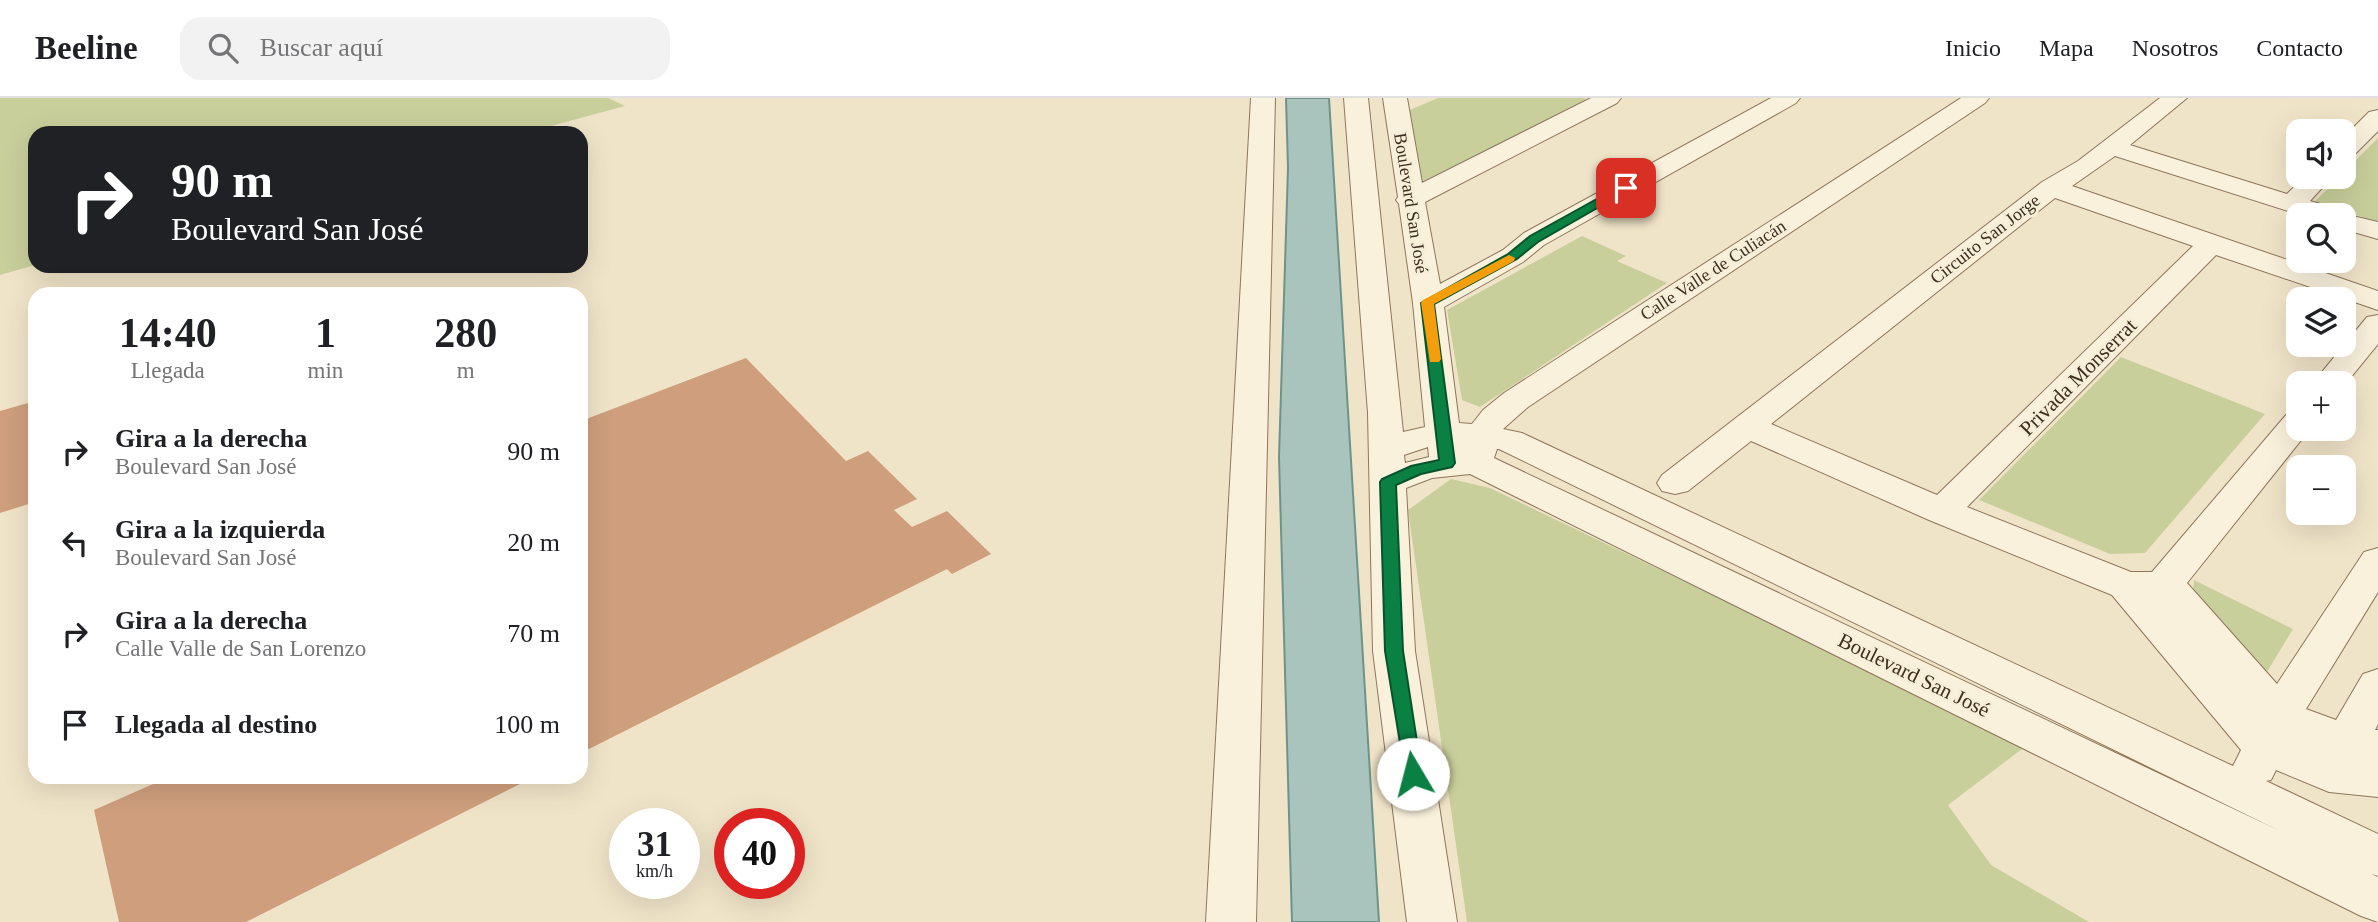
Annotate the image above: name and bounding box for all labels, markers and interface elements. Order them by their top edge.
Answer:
search box [180,17,670,80]
icon: search [204,29,242,67]
text: Beeline [35,30,138,66]
text: Buscar aquí [260,33,383,62]
text: Inicio [1945,35,2001,61]
text: Mapa [2039,35,2094,61]
text: Nosotros [2132,35,2218,61]
text: Contacto [2256,35,2343,61]
map controls [2286,119,2356,525]
button: sound [2286,119,2356,189]
street label: Boulevard San José [1390,131,1432,275]
text: 90 m [171,153,273,208]
icon: right [56,154,147,245]
pin [1596,158,1656,218]
icon: arrive [1607,169,1645,207]
street label: Circuito San Jorge [1926,190,2044,288]
button: search [2286,203,2356,273]
text: Boulevard San José [171,211,423,247]
street label: Calle Valle de Culiacán [1637,216,1789,324]
button: layers [2286,287,2356,357]
text: 14:40 [119,310,217,356]
text: 1 [315,310,336,356]
text: 280 [434,310,497,356]
street label: Privada Monserrat [2014,313,2142,441]
text: Llegada [131,358,205,383]
text: min [308,358,343,383]
text: m [457,358,475,383]
button: + [2286,371,2356,441]
text: Gira a la derecha [115,424,307,453]
icon: right [56,433,94,471]
text: 90 m [507,437,560,466]
text: Boulevard San José [115,454,296,479]
button: − [2286,455,2356,525]
text: Gira a la izquierda [115,515,325,544]
icon: left [56,524,94,562]
text: 20 m [507,528,560,557]
text: Boulevard San José [115,545,296,570]
text: Gira a la derecha [115,606,307,635]
icon: right [56,615,94,653]
text: 70 m [507,619,560,648]
street label: Boulevard San José [1834,628,1994,722]
text: Calle Valle de San Lorenzo [115,636,366,661]
icon: arrive [56,706,94,744]
text: Llegada al destino [115,710,317,739]
text: 100 m [494,710,560,739]
position arrow [1376,737,1450,811]
speed limit sign: 40 [714,808,805,899]
text: 31 [637,825,672,864]
text: km/h [636,861,673,881]

